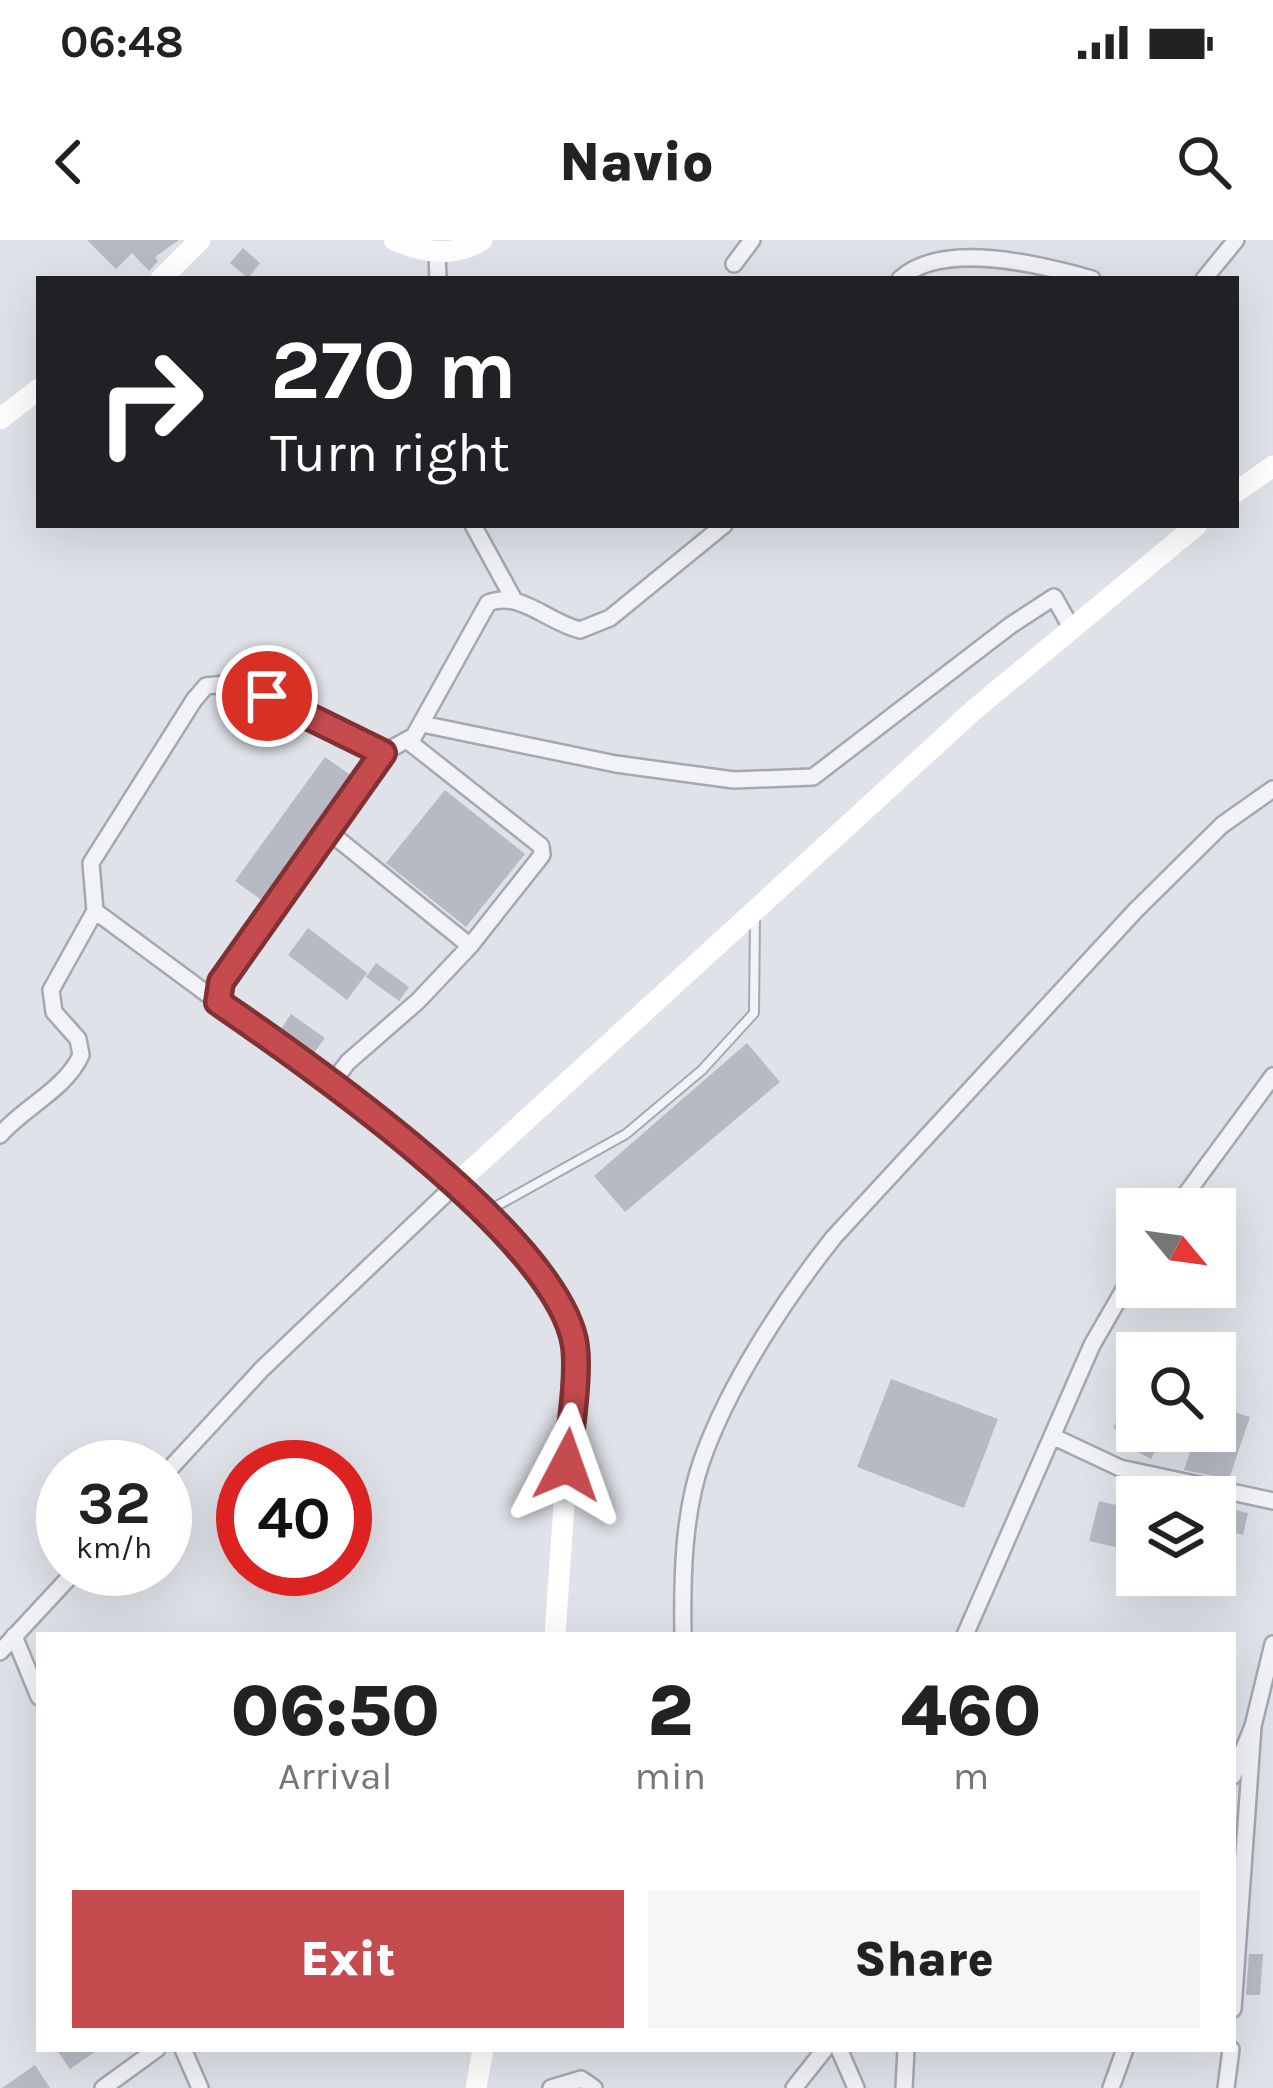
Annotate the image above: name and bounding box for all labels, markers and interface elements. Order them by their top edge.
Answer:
text: 06:48 [60,16,184,68]
icon: back [36,129,102,195]
icon: search [1171,129,1237,195]
text: Navio [559,130,714,194]
text: 270 m [270,321,517,419]
icon: right [72,324,228,480]
text: Turn right [270,421,510,485]
pin [216,645,318,747]
icon: arrive [234,663,300,729]
north arrow [1116,1188,1236,1308]
map controls [1116,1188,1236,1596]
button: search [1116,1332,1236,1452]
position arrow [504,1402,630,1528]
speed limit sign: 40 [216,1440,372,1596]
text: 32 [77,1468,151,1538]
button: layers [1116,1476,1236,1596]
text: km/h [76,1530,152,1566]
text: 06:50 [231,1669,440,1753]
text: 2 [647,1669,693,1753]
text: 460 [901,1669,1041,1753]
text: Arrival [278,1753,392,1799]
text: min [634,1753,706,1799]
text: m [953,1753,989,1799]
button: Exit [72,1890,624,2028]
button: Share [648,1890,1200,2028]

